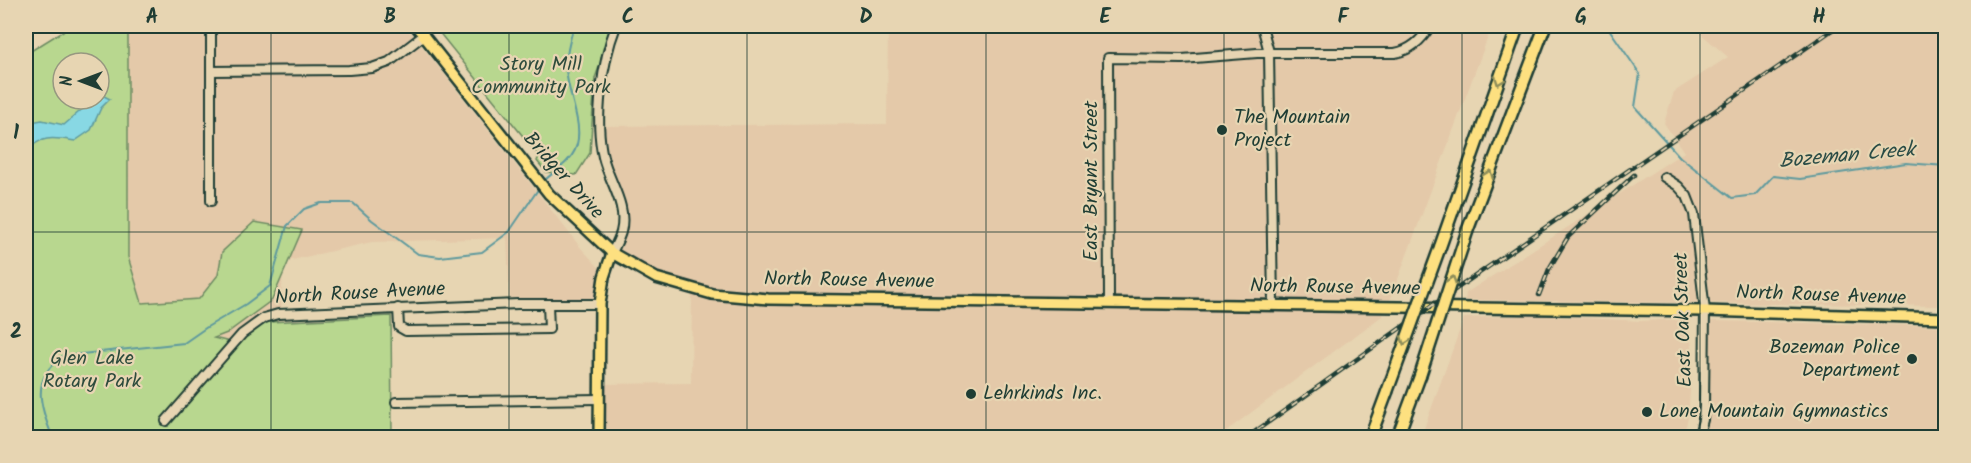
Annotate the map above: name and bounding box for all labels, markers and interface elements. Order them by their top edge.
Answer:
text: A [146,2,158,34]
text: B [384,2,396,34]
text: C [622,2,634,34]
text: D [859,2,873,34]
text: E [1099,2,1111,34]
text: F [1338,2,1350,34]
text: G [1575,2,1587,34]
text: H [1812,2,1826,34]
park label: Story Mill Community Park [471,49,611,104]
north arrow [51,51,111,111]
one-way arrow [1493,75,1506,86]
text: N [55,76,80,86]
street label: East Bryant Street [1076,100,1108,261]
place label: The Mountain Project [1234,102,1350,157]
text: 1 [13,118,19,150]
marker: The Mountain Project [1215,123,1229,137]
street label: Bridger Drive [515,125,611,227]
water label: Bozeman Creek [1778,133,1919,178]
one-way arrow [1482,170,1494,181]
street label: East Oak Street [1666,252,1702,388]
street label: North Rouse Avenue [763,264,935,298]
street label: North Rouse Avenue [1249,271,1421,305]
street label: North Rouse Avenue [274,274,446,314]
one-way arrow [1444,275,1457,286]
street label: North Rouse Avenue [1735,277,1907,315]
text: 2 [10,317,22,349]
place label: Bozeman Police Department [1769,332,1900,387]
one-way arrow [1400,335,1413,346]
park label: Glen Lake Rotary Park [43,343,142,398]
marker: Bozeman Police Department [1905,352,1919,366]
place label: Lehrkinds Inc. [983,378,1102,410]
marker: Lehrkinds Inc. [964,387,978,401]
place label: Lone Mountain Gymnastics [1659,396,1889,428]
marker: Lone Mountain Gymnastics [1640,405,1654,419]

